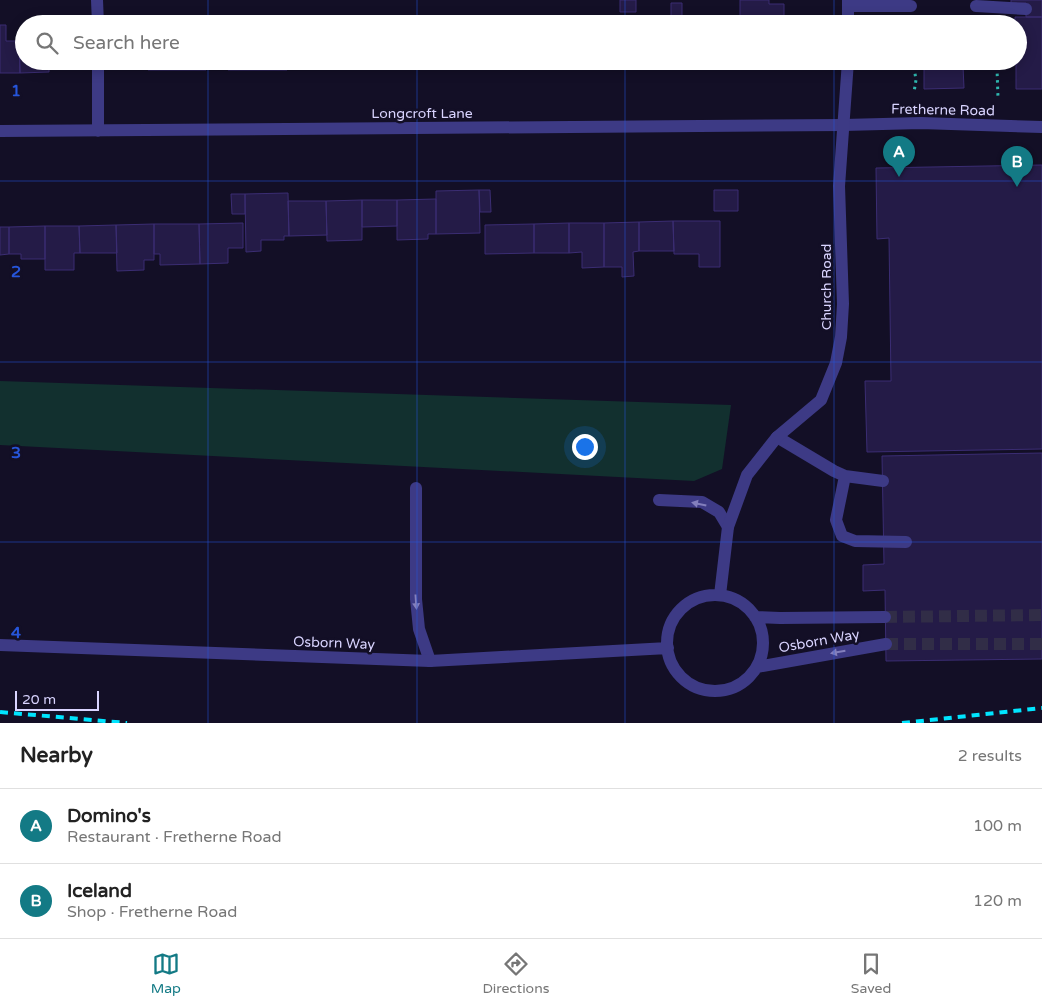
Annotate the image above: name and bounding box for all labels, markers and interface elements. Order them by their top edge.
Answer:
search box [15,15,1027,70]
icon: search [33,29,61,57]
text: Search here [73,32,180,54]
text: 1 [11,81,21,101]
street label: Fretherne Road [891,101,995,119]
street label: Longcroft Lane [371,105,473,122]
pin: A [883,136,915,177]
pin: B [1001,146,1033,187]
street label: Church Road [818,244,835,330]
text: 2 [11,262,21,282]
your location [572,434,598,460]
text: 3 [11,443,21,463]
one-way arrow [690,499,706,507]
one-way arrow [413,594,421,610]
text: 4 [11,623,21,643]
street label: Osborn Way [777,625,861,656]
street label: Osborn Way [293,633,376,653]
one-way arrow [830,649,846,657]
scale bar [15,688,99,711]
text: 20 m [22,691,56,708]
text: Nearby [20,743,93,768]
text: 2 results [958,746,1022,766]
text: Domino's [67,805,151,827]
text: A [30,816,42,836]
text: 100 m [973,816,1022,836]
text: Restaurant · Fretherne Road [67,827,282,847]
text: Iceland [67,880,132,902]
text: B [30,891,42,911]
text: 120 m [973,891,1022,911]
text: Shop · Fretherne Road [67,902,237,922]
tab: Map [151,950,181,997]
tab: Directions [482,950,549,997]
tab: Saved [851,950,891,997]

